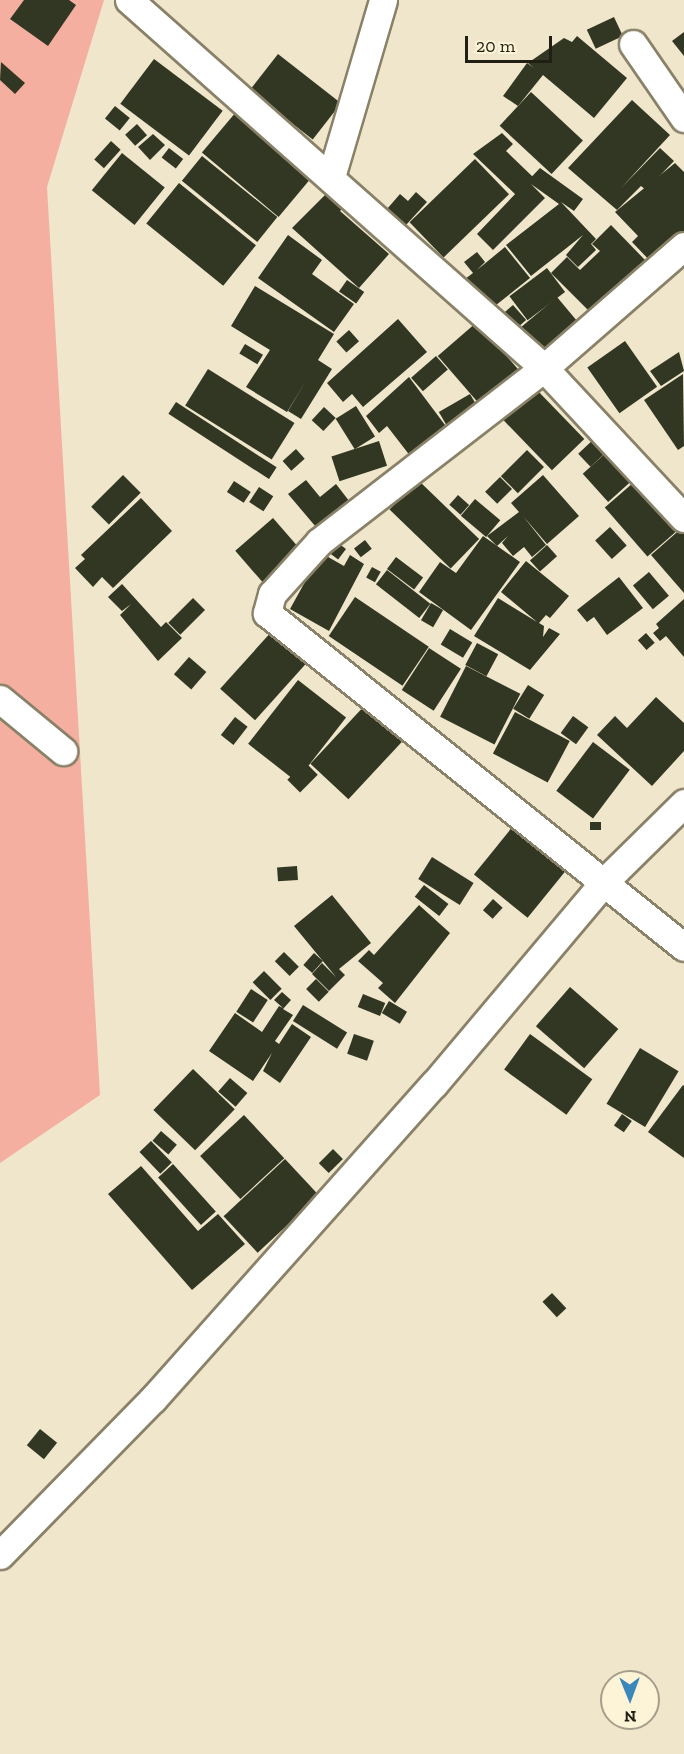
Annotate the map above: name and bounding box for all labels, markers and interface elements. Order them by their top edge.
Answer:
scale bar [468,24,555,62]
text: 20 m [476,35,515,57]
north arrow [600,1670,660,1730]
text: N [624,1707,637,1726]

